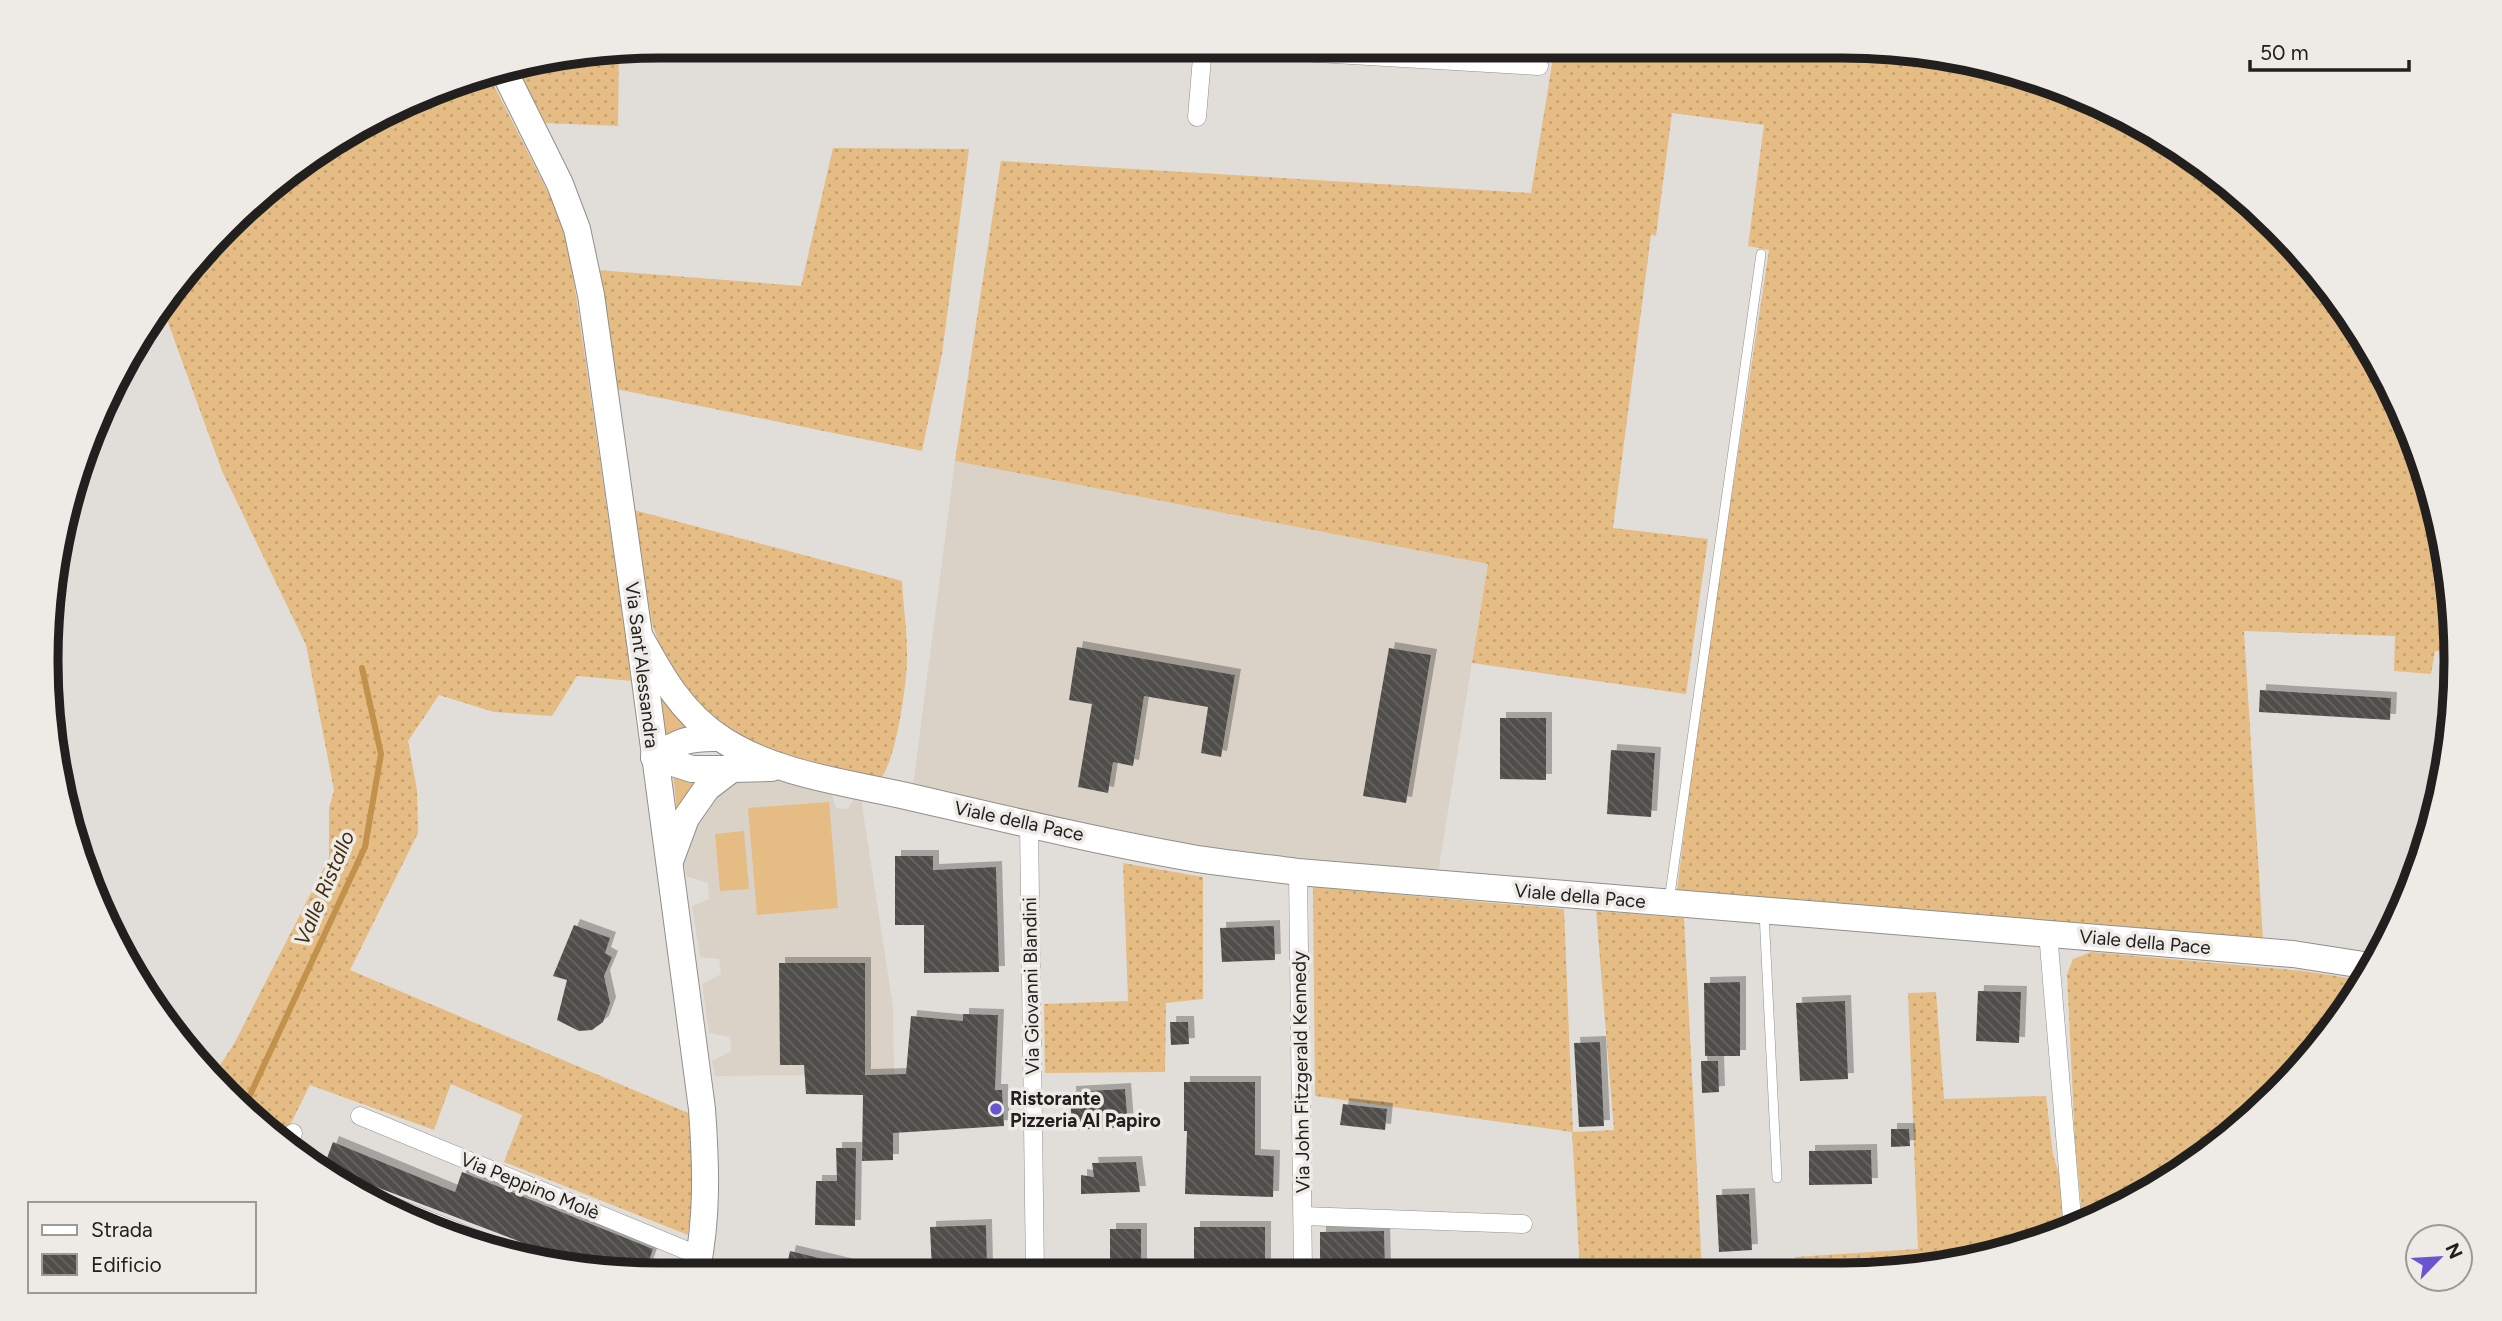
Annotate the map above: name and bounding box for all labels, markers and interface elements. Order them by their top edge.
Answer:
scale bar [2250,28,2409,72]
text: 50 m [2260,40,2309,65]
street label: Via Sant'Alessandra [620,580,664,750]
street label: Viale della Pace [952,796,1086,846]
water label: Valle Ristallo [289,827,359,949]
street label: Viale della Pace [1513,879,1647,913]
street label: Via Giovanni Blandini [1018,897,1044,1075]
street label: Viale della Pace [2078,925,2212,959]
street label: Via John Fitzgerald Kennedy [1287,951,1315,1193]
place label: Ristorante Pizzeria Al Papiro [1010,1087,1161,1132]
marker: Ristorante Pizzeria Al Papiro [988,1101,1004,1117]
street label: Via Peppino Molè [457,1148,603,1224]
legend [28,1202,256,1293]
text: Strada [91,1217,153,1242]
north arrow [2404,1223,2474,1293]
text: N [2440,1240,2467,1263]
text: Edificio [91,1252,162,1277]

